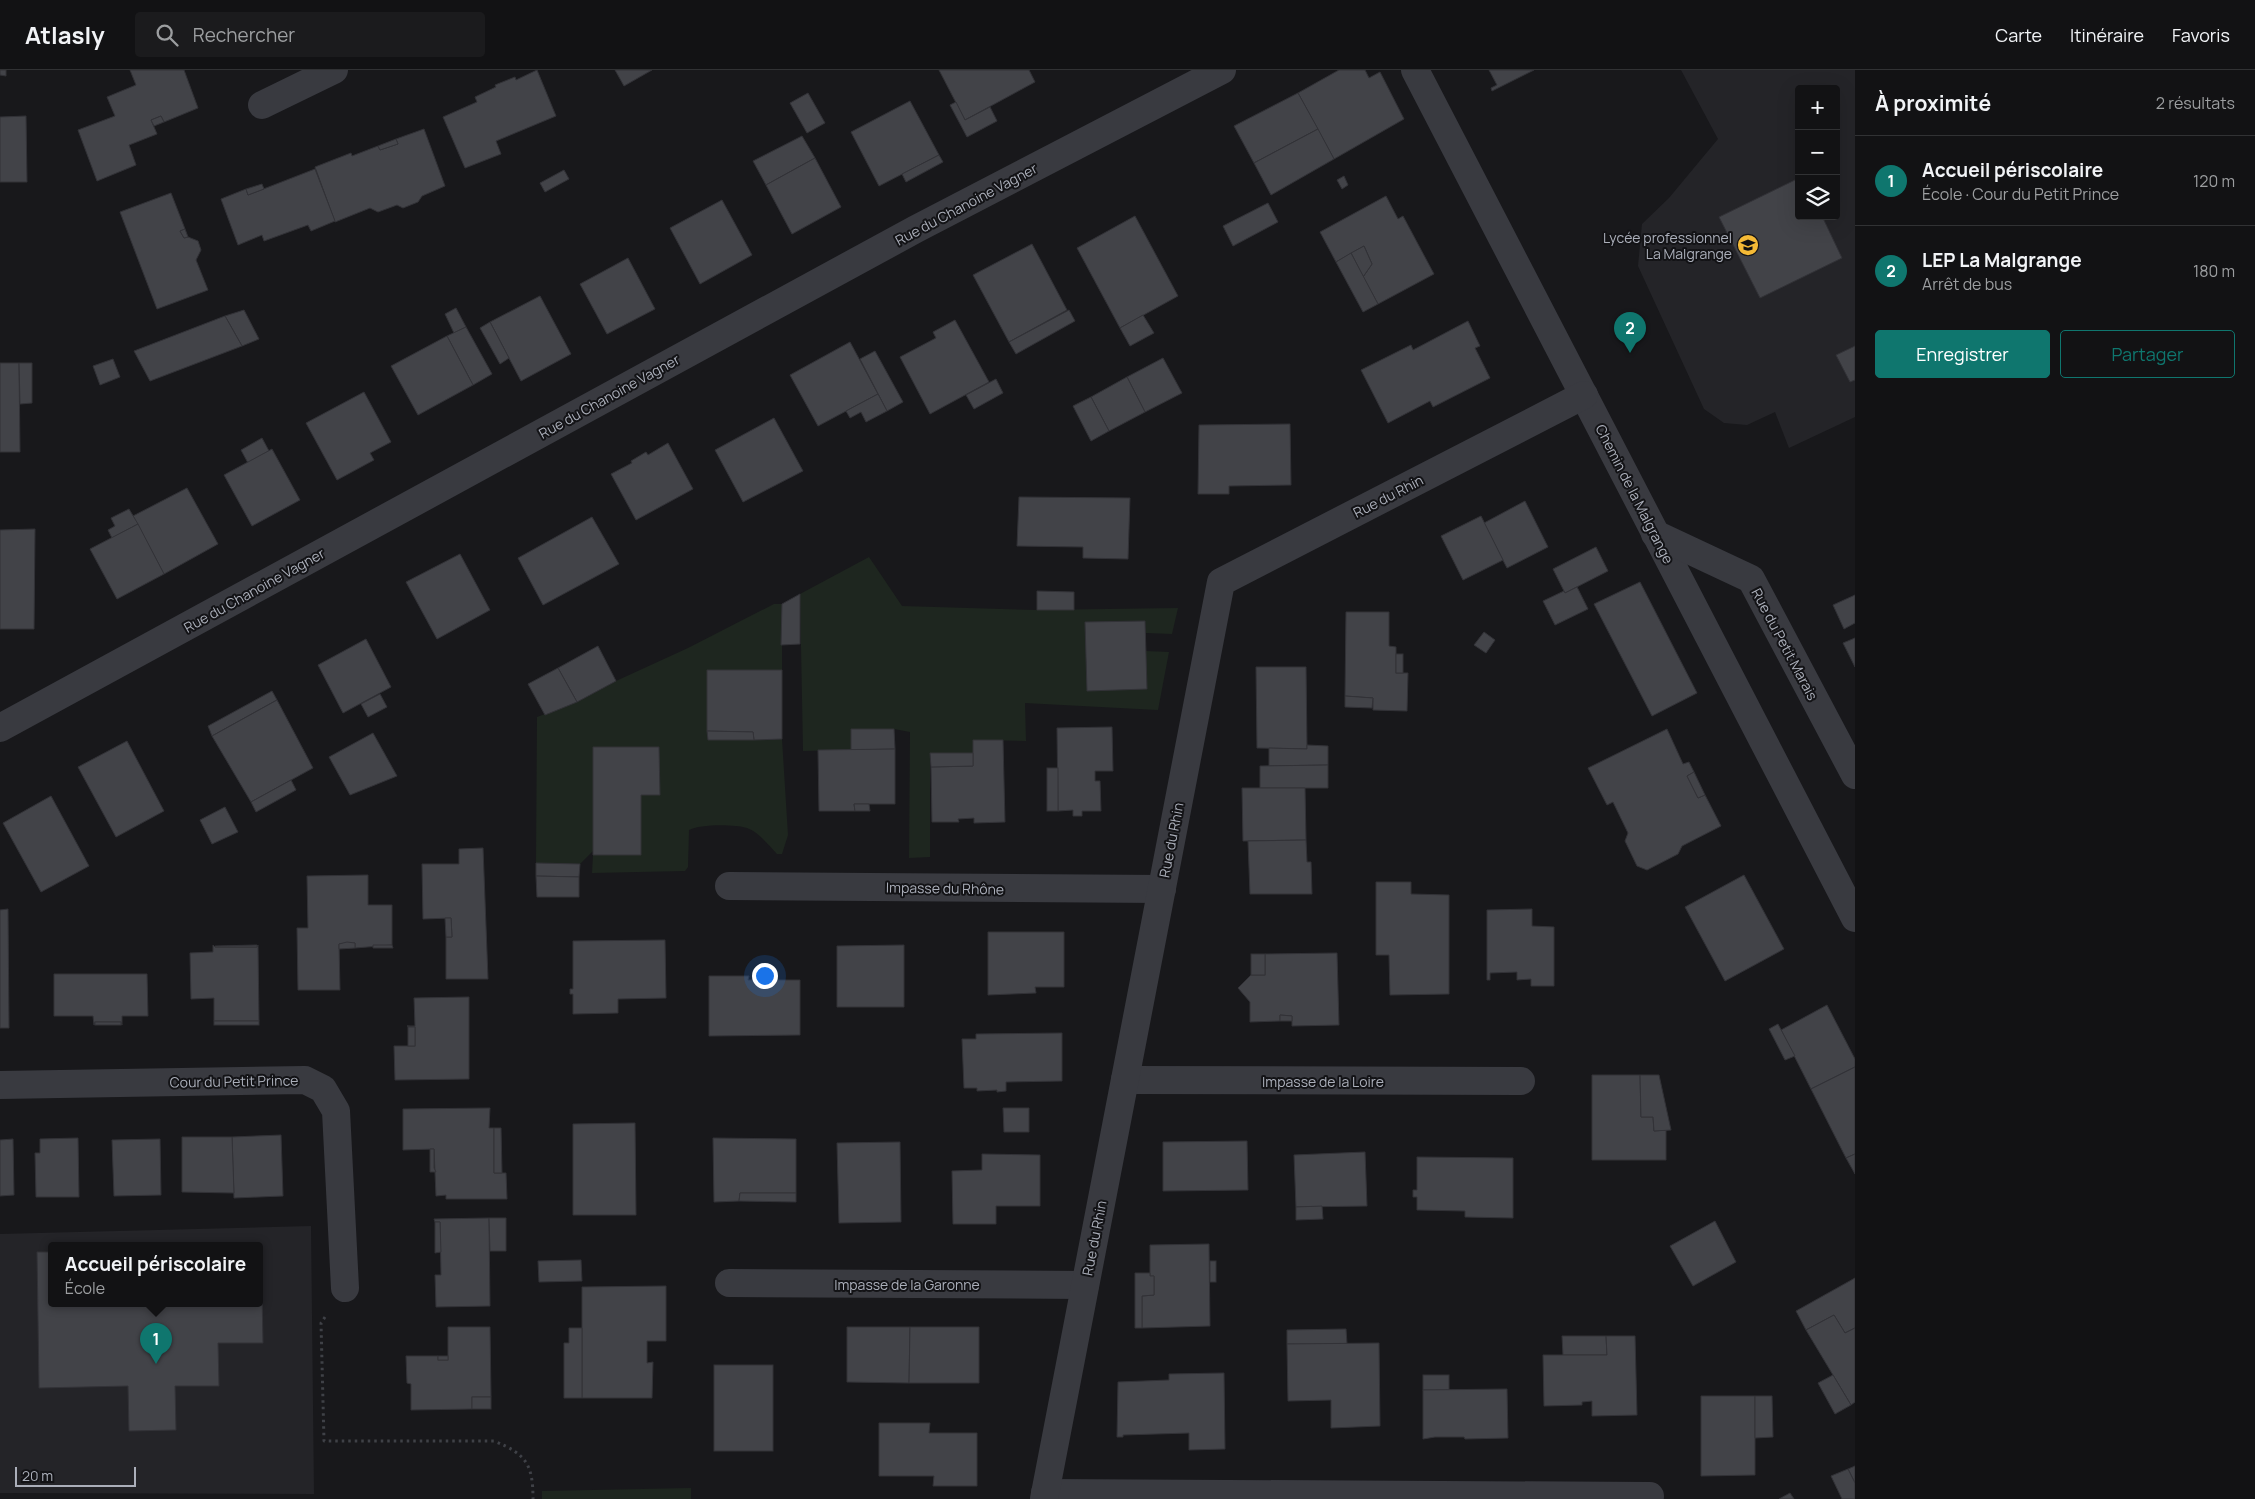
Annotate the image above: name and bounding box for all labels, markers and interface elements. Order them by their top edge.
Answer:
search box [135,12,485,57]
text: Atlasly [25,18,105,51]
icon: search [153,21,181,49]
text: Rechercher [193,22,295,48]
text: Carte [1995,23,2042,47]
text: Itinéraire [2070,23,2144,47]
text: Favoris [2172,23,2230,47]
map controls [1795,85,1840,220]
button: + [1795,85,1840,130]
text: À proximité [1875,89,1991,117]
text: 2 résultats [2156,92,2235,114]
button: − [1795,130,1840,175]
text: Accueil périscolaire [1922,157,2103,183]
street label: Rue du Chanoine Vagner [892,158,1040,250]
text: 1 [1887,170,1895,192]
text: 120 m [2193,170,2235,192]
button: layers [1795,175,1840,220]
text: École · Cour du Petit Prince [1922,183,2119,205]
place label: Lycée professionnel La Malgrange [1603,228,1732,263]
school or university icon: Lycée professionnel La Malgrange [1736,233,1760,257]
text: LEP La Malgrange [1922,247,2082,273]
text: 2 [1886,260,1896,282]
text: 180 m [2193,260,2235,282]
text: Arrêt de bus [1922,273,2012,295]
pin: 2 [1614,312,1646,353]
button: Enregistrer [1875,330,2050,378]
button: Partager [2060,330,2235,378]
street label: Rue du Chanoine Vagner [535,349,683,443]
street label: Chemin de la Malgrange [1592,421,1678,567]
street label: Rue du Rhin [1350,470,1426,522]
street label: Rue du Chanoine Vagner [180,543,328,637]
street label: Rue du Petit Marais [1747,585,1823,703]
street label: Rue du Rhin [1154,801,1188,879]
street label: Impasse du Rhône [886,877,1004,899]
your location [752,963,778,989]
street label: Cour du Petit Prince [170,1070,298,1092]
street label: Impasse de la Loire [1262,1072,1384,1091]
street label: Rue du Rhin [1077,1199,1111,1277]
popup [48,1242,263,1307]
text: Accueil périscolaire [65,1251,246,1277]
street label: Impasse de la Garonne [834,1275,980,1294]
text: École [65,1277,105,1299]
pin: 1 [140,1323,172,1364]
scale bar [15,1464,136,1487]
text: 20 m [22,1466,53,1485]

